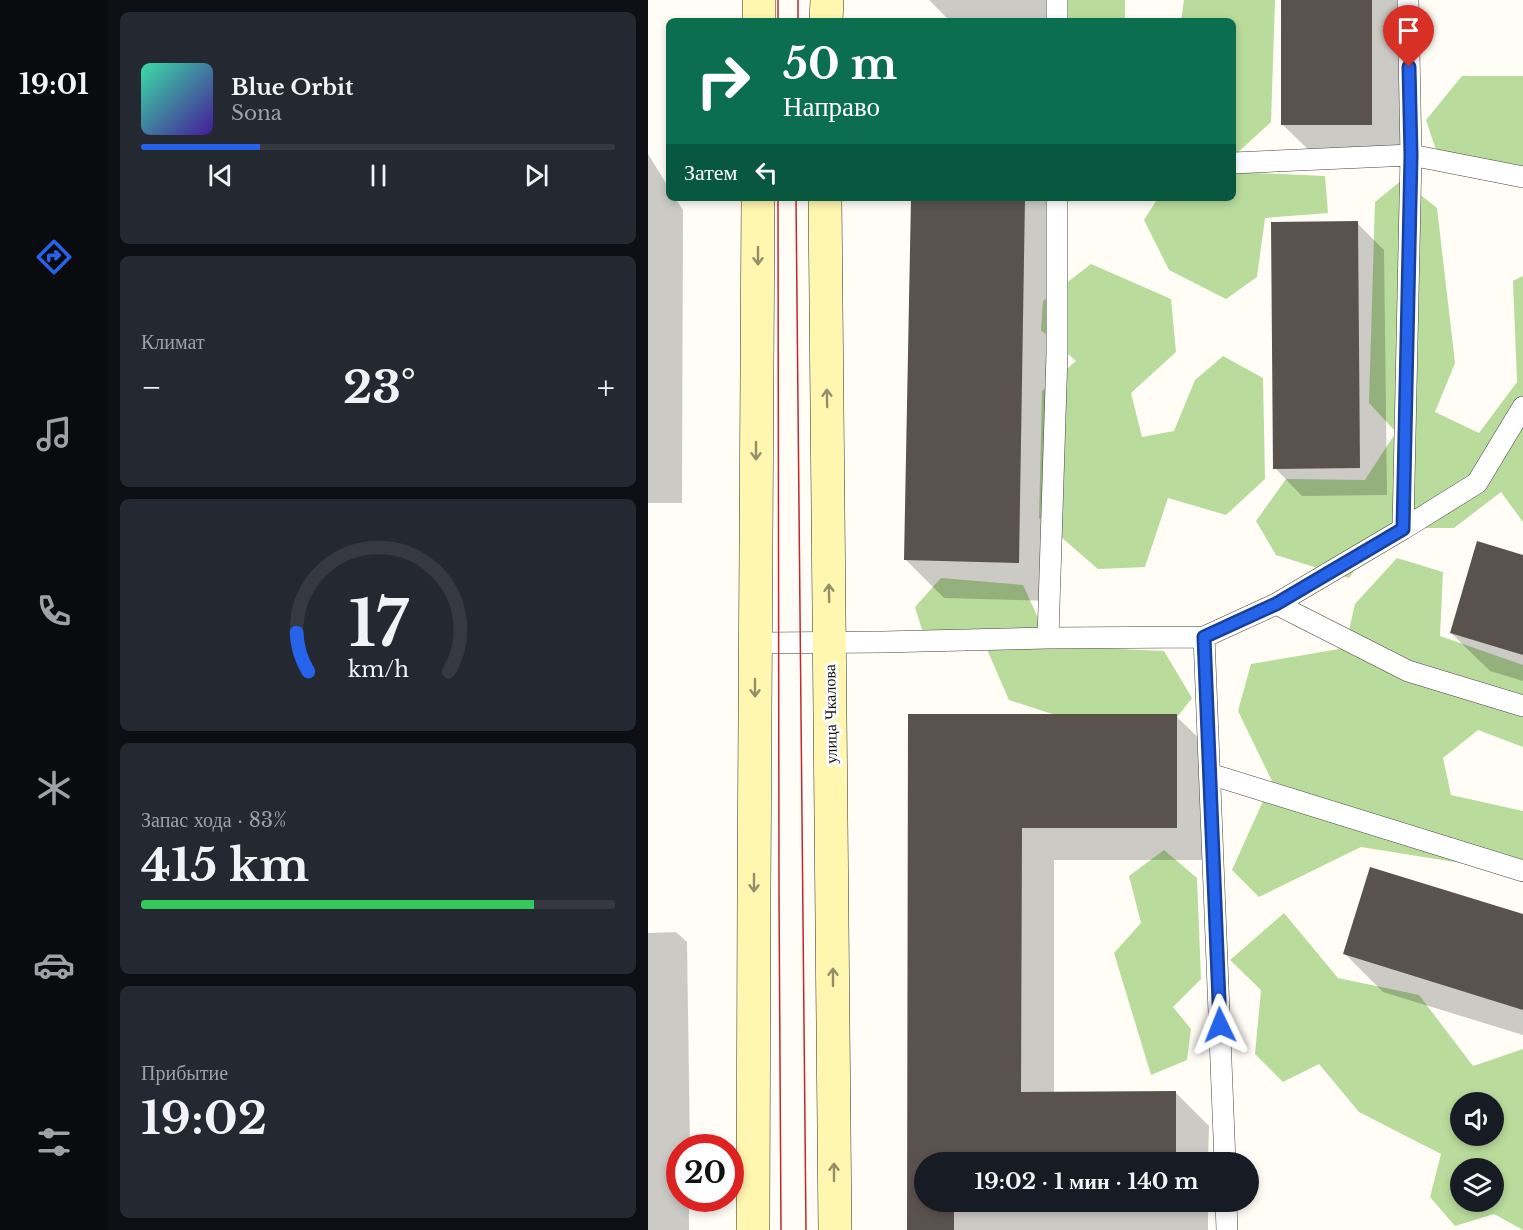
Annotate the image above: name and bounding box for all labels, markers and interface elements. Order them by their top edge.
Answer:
pin [1383,5,1434,67]
icon: arrive [1392,14,1425,47]
text: 50 m [783,38,897,90]
icon: right [684,42,762,120]
text: 19:01 [19,68,89,101]
text: Blue Orbit [231,74,353,101]
text: Направо [783,90,880,123]
text: Sona [231,101,282,125]
icon: left [750,156,783,189]
icon: previous [204,159,237,192]
icon: pause [362,159,395,192]
icon: next [520,159,553,192]
text: Затем [684,159,738,186]
icon: directions [33,236,75,278]
one-way arrow [752,246,764,266]
text: Климат [141,330,205,354]
text: 23° [343,359,416,415]
text: − [141,367,162,408]
text: + [597,367,615,408]
one-way arrow [821,388,833,408]
icon: music [33,413,75,455]
one-way arrow [750,441,762,461]
one-way arrow [823,583,835,603]
text: 17 [348,585,408,663]
icon: phone [33,590,75,632]
text: km/h [348,656,409,683]
street label: улица Чкалова [819,664,841,764]
one-way arrow [749,678,761,698]
icon: climate [33,767,75,809]
text: Запас хода · 83% [141,808,287,832]
text: 415 km [141,837,309,893]
one-way arrow [748,873,760,893]
icon: car [33,944,75,986]
one-way arrow [827,967,838,987]
position arrow [1188,993,1252,1057]
text: Прибытие [141,1061,228,1085]
text: 19:02 [141,1090,267,1146]
map controls [1450,1092,1504,1212]
button: sound [1450,1092,1504,1146]
icon: filters [33,1121,75,1163]
speed limit sign: 20 [666,1134,744,1212]
button: layers [1450,1158,1504,1212]
one-way arrow [828,1162,840,1182]
text: 19:02 · 1 мин · 140 m [974,1168,1199,1195]

